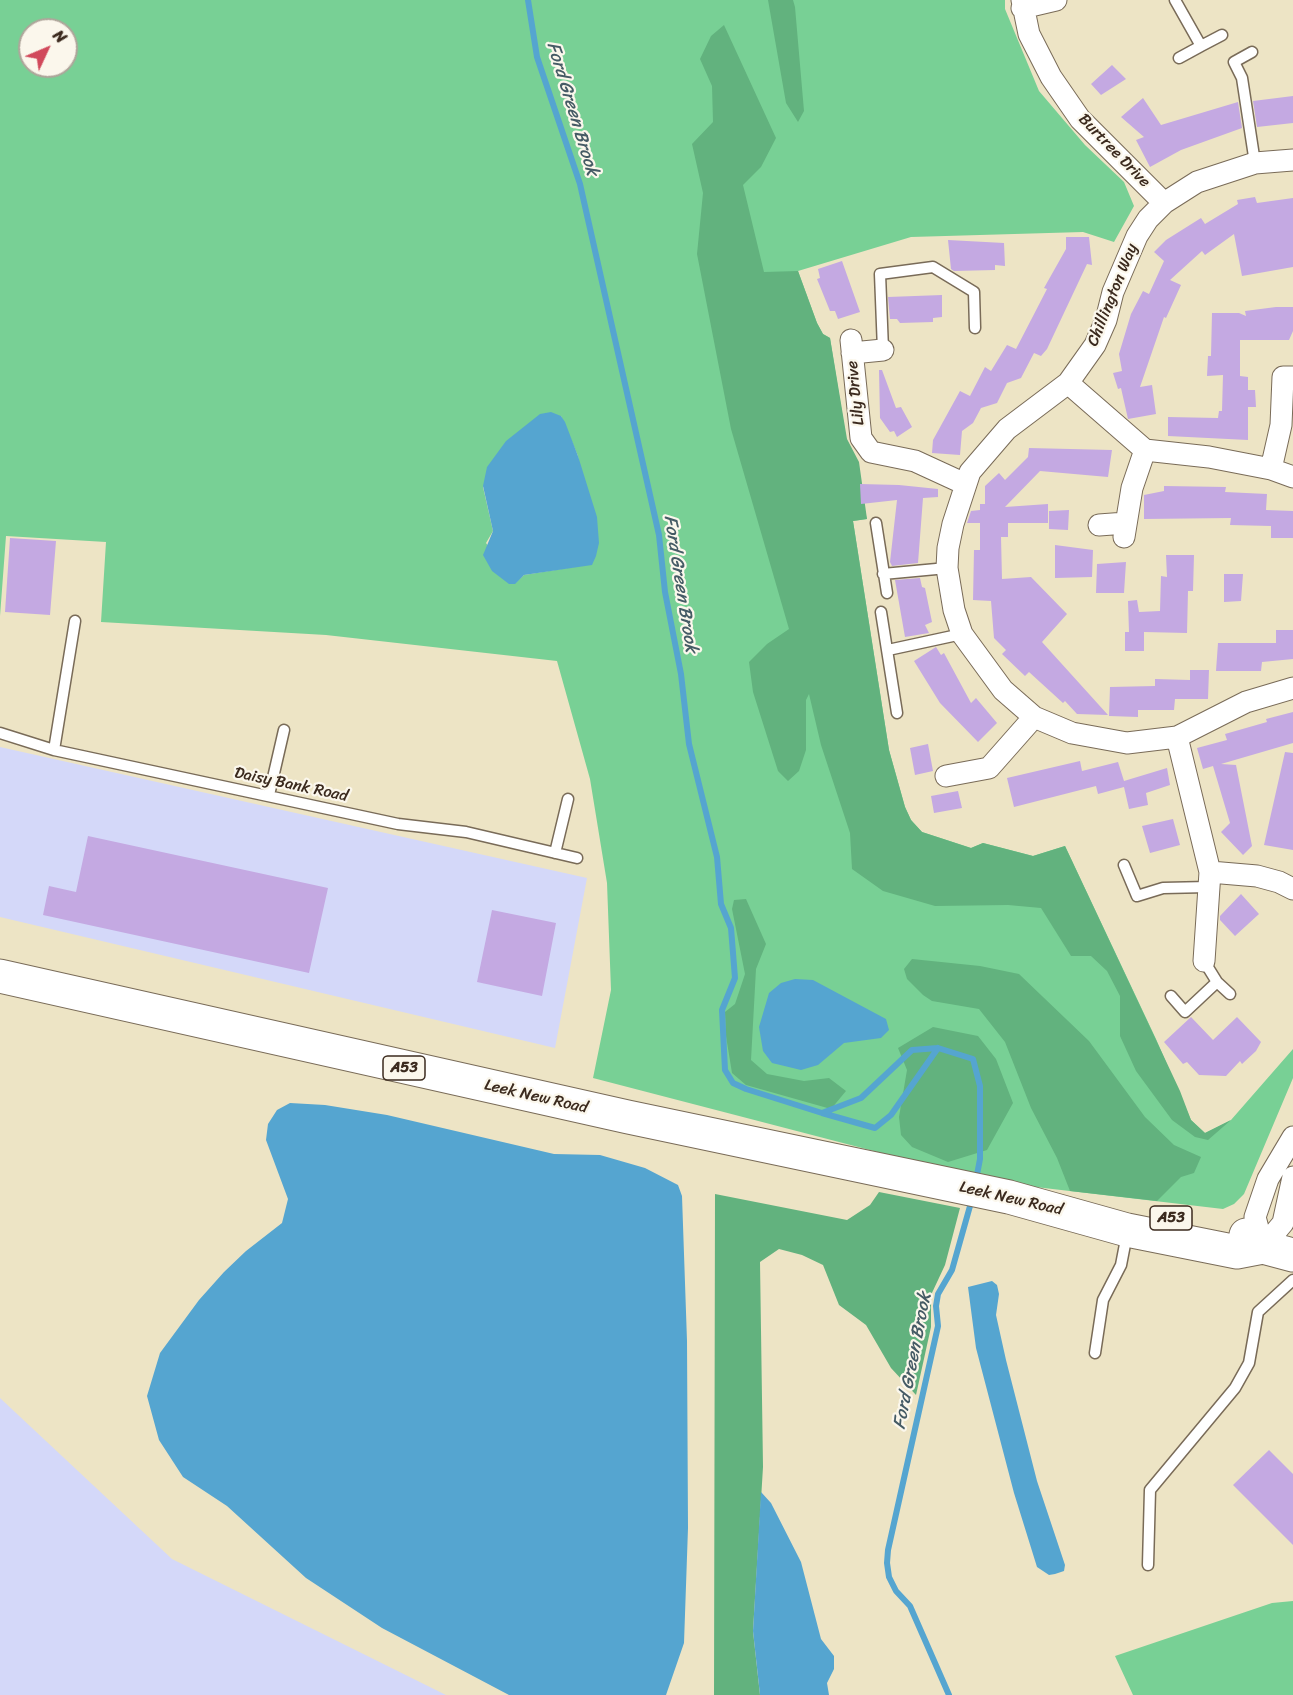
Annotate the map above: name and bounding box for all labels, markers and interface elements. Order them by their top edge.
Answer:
north arrow [18,18,78,78]
text: N [46,22,74,51]
water label: Ford Green Brook [541,40,603,178]
street label: Burtree Drive [1074,110,1154,192]
street label: Chillington Way [1084,241,1142,349]
street label: Lily Drive [843,360,869,426]
water label: Ford Green Brook [658,514,702,654]
street label: Daisy Bank Road [232,764,350,806]
road number: A53 [383,1056,425,1080]
street label: Leek New Road [483,1076,589,1118]
street label: Leek New Road [958,1178,1064,1220]
road number: A53 [1150,1206,1192,1230]
water label: Ford Green Brook [889,1291,937,1431]

